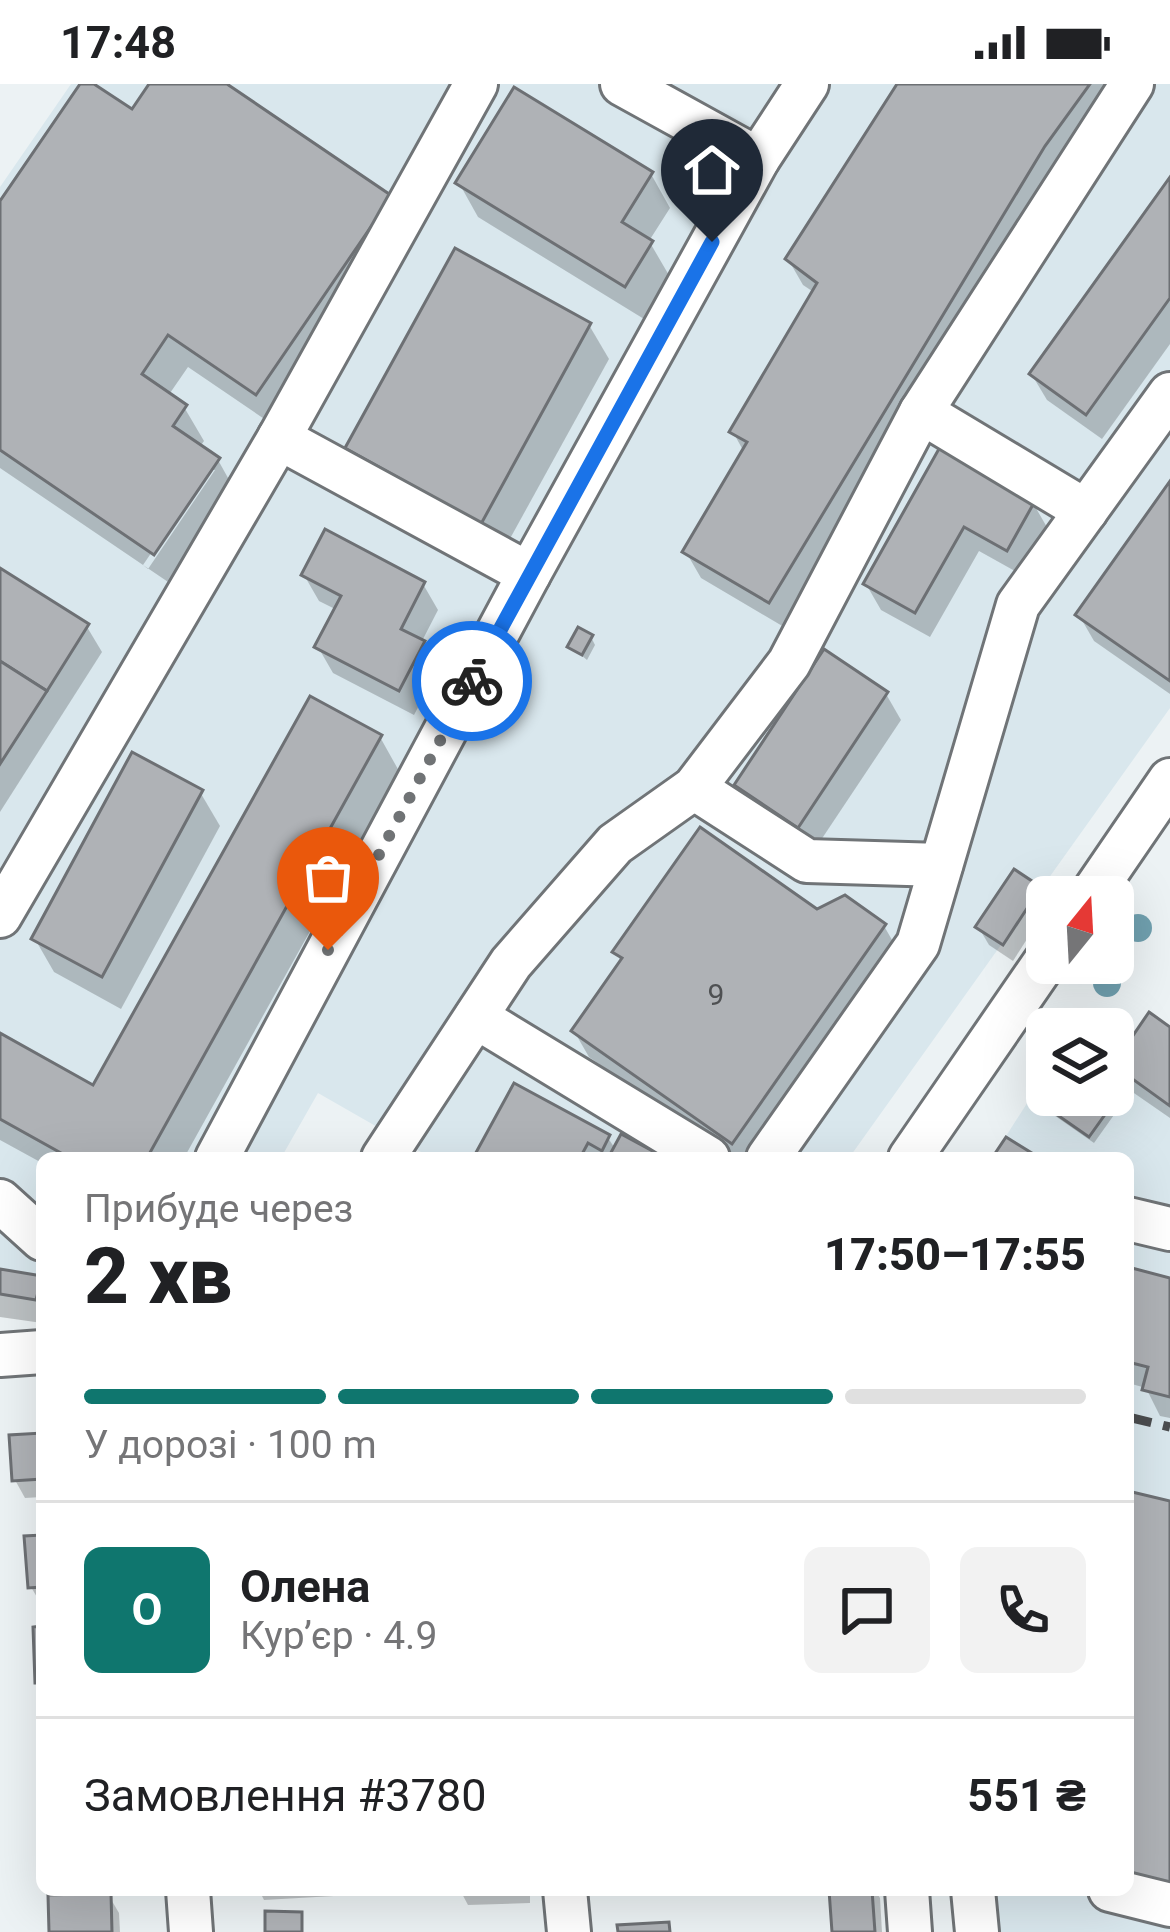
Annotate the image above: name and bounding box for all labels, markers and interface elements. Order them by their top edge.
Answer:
text: 17:48 [60,16,176,69]
pin [661,119,763,242]
icon: home [679,137,745,203]
courier [412,621,532,741]
icon: bike [439,648,505,714]
pin [277,827,379,950]
icon: bag [295,845,361,911]
north arrow [1026,876,1134,984]
map controls [1026,876,1134,1116]
house number: 9 [708,977,724,1012]
button: layers [1026,1008,1134,1116]
text: Прибуде через [84,1186,353,1232]
text: 17:50–17:55 [824,1228,1086,1281]
text: 2 хв [84,1231,232,1322]
text: У дорозі · 100 m [84,1422,377,1468]
button: chat [804,1547,930,1673]
button: phone [960,1547,1086,1673]
text: Олена [240,1560,370,1613]
text: О [131,1583,163,1636]
text: Кур’єр · 4.9 [240,1613,437,1659]
text: Замовлення #3780 [84,1769,486,1822]
text: 551 ₴ [967,1769,1086,1822]

